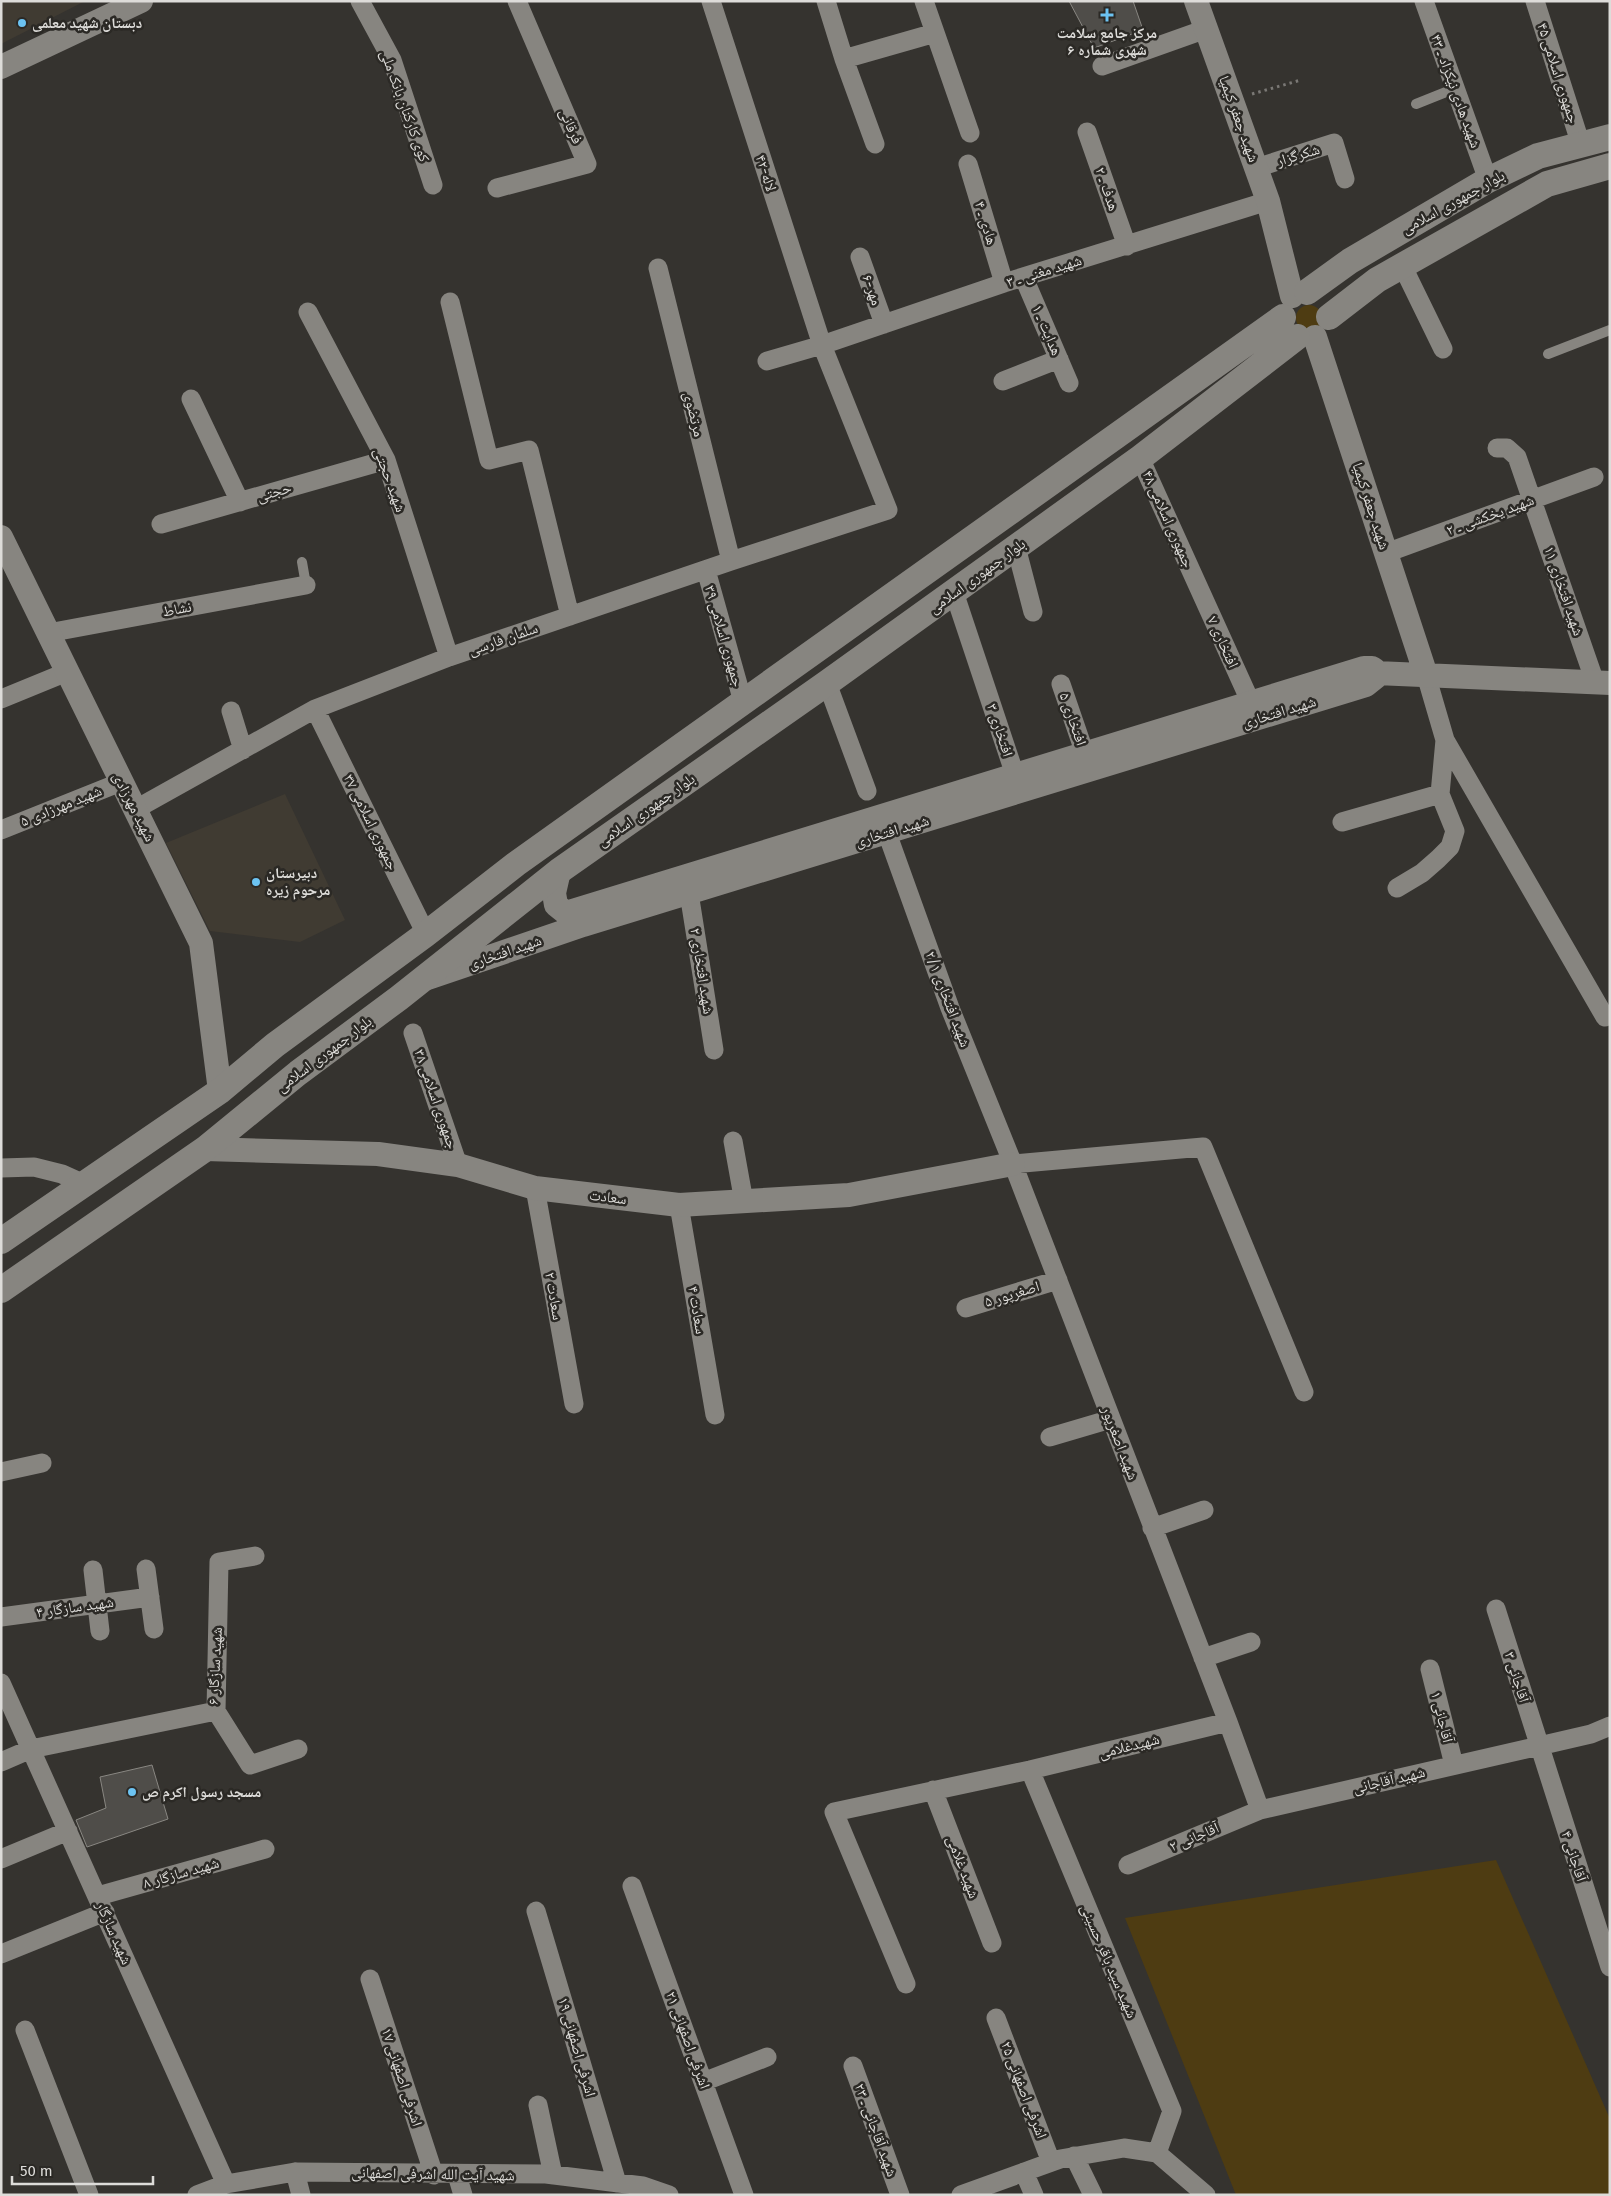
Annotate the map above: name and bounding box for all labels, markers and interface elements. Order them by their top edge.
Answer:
marker: مرکز جامع سلامت شهری شماره ۶ [1100,8,1114,22]
place label: دبستان شهید معلمی [32,14,142,32]
marker: دبستان شهید معلمی [16,17,28,29]
street label: جمهوری اسلامی ۴۵ [1532,20,1583,126]
place label: مرکز جامع سلامت شهری شماره ۶ [1057,24,1157,59]
street label: شهید هادی نیکزاد ـ ۴۳ [1426,32,1485,151]
street label: کوی کارکنان بانک ملی [375,48,434,165]
street label: شهید جعفر کیمیا [1215,73,1263,165]
street label: فرقانی [555,106,586,147]
street label: شکرگزار [1273,140,1322,170]
street label: لاله-۴۲ [752,152,780,194]
street label: هدف ـ ۲ [1091,165,1123,213]
street label: بلوار جمهوری اسلامی [1398,166,1508,239]
street label: هادی ـ ۴ [970,199,1001,247]
street label: شهید مغنی ـ ۳ [1004,251,1084,292]
street label: مهر-۶ [858,272,886,308]
street label: هدایت ـ ۱ [1028,302,1066,358]
street label: مرتضوی [679,389,708,439]
street label: شهید حجتی [369,445,410,515]
street label: شهید جعفر کیمیا [1348,460,1394,552]
street label: جمهوری اسلامی ۴۸ [1138,468,1198,571]
street label: حجتی [255,478,294,506]
street label: شهید یخکشی ـ ۲ [1444,491,1537,540]
street label: بلوار جمهوری اسلامی [925,535,1030,618]
street label: شهید افتخاری ۱۱ [1539,544,1588,639]
street label: جمهوری اسلامی ۳۹ [700,583,747,690]
street label: نشاط [161,597,193,621]
street label: افتخاری ۷ [1203,613,1242,671]
street label: سلمان فارسی [466,619,541,660]
street label: افتخاری ۵ [1055,690,1090,748]
street label: شهید افتخاری [1240,692,1318,733]
street label: افتخاری ۳ [982,701,1017,759]
street label: شهید مهرزادی [108,769,159,845]
street label: بلوار جمهوری اسلامی [594,770,699,851]
street label: جمهوری اسلامی ۳۷ [339,771,402,874]
street label: شهید مهرزادی ۵ [18,781,105,831]
street label: شهید افتخاری [853,811,931,852]
place label: دبیرستان مرحوم زیره [266,864,330,900]
marker: دبیرستان مرحوم زیره [250,876,262,888]
street label: شهید افتخاری ۲ [685,927,718,1016]
street label: شهید افتخاری [466,931,544,974]
street label: شهید افتخاری ۲/۱ [920,948,975,1050]
street label: بلوار جمهوری اسلامی [272,1012,376,1097]
street label: جمهوری اسلامی ۳۸ [410,1047,462,1152]
street label: سعادت [588,1186,628,1208]
street label: سعادت ۲ [541,1271,567,1322]
street label: اصغرپور ۵ [982,1277,1042,1311]
street label: سعادت ۴ [684,1285,710,1336]
street label: شهید اصغرپور [1097,1403,1142,1483]
street label: شهید سازگار ۴ [35,1593,115,1621]
street label: شهید سازگار ۶ [204,1626,226,1705]
street label: آقاجانی ۳ [1500,1649,1534,1706]
street label: آقاجانی ۱ [1426,1690,1457,1746]
street label: شهیدغلامی [1097,1730,1162,1763]
street label: شهید آقاجانی [1351,1763,1427,1798]
place label: مسجد رسول اکرم ص [142,1783,261,1802]
marker: مسجد رسول اکرم ص [126,1786,138,1798]
street label: آقاجانی ۲ [1166,1818,1223,1856]
street label: آقاجانی ۴ [1556,1828,1591,1885]
street label: شهید غلامی [942,1833,983,1901]
street label: شهید سازگار ۸ [141,1854,221,1892]
street label: شهید سازگار [92,1898,136,1968]
street label: شهید سید باقر حسینی [1076,1901,1141,2021]
street label: اشرفی اصفهانی ۲۱ [661,1989,714,2092]
street label: اشرفی اصفهانی ۱۹ [553,1995,600,2099]
street label: اشرفی اصفهانی ۱۷ [377,2025,426,2129]
street label: اشرفی اصفهانی ۲۵ [996,2039,1051,2142]
street label: شهید آقاجانی ـ ۲۳ [850,2081,901,2180]
scale bar [12,2154,154,2186]
text: 50 m [20,2162,53,2180]
street label: شهید آیت الله اشرفی اصفهانی [351,2164,515,2185]

